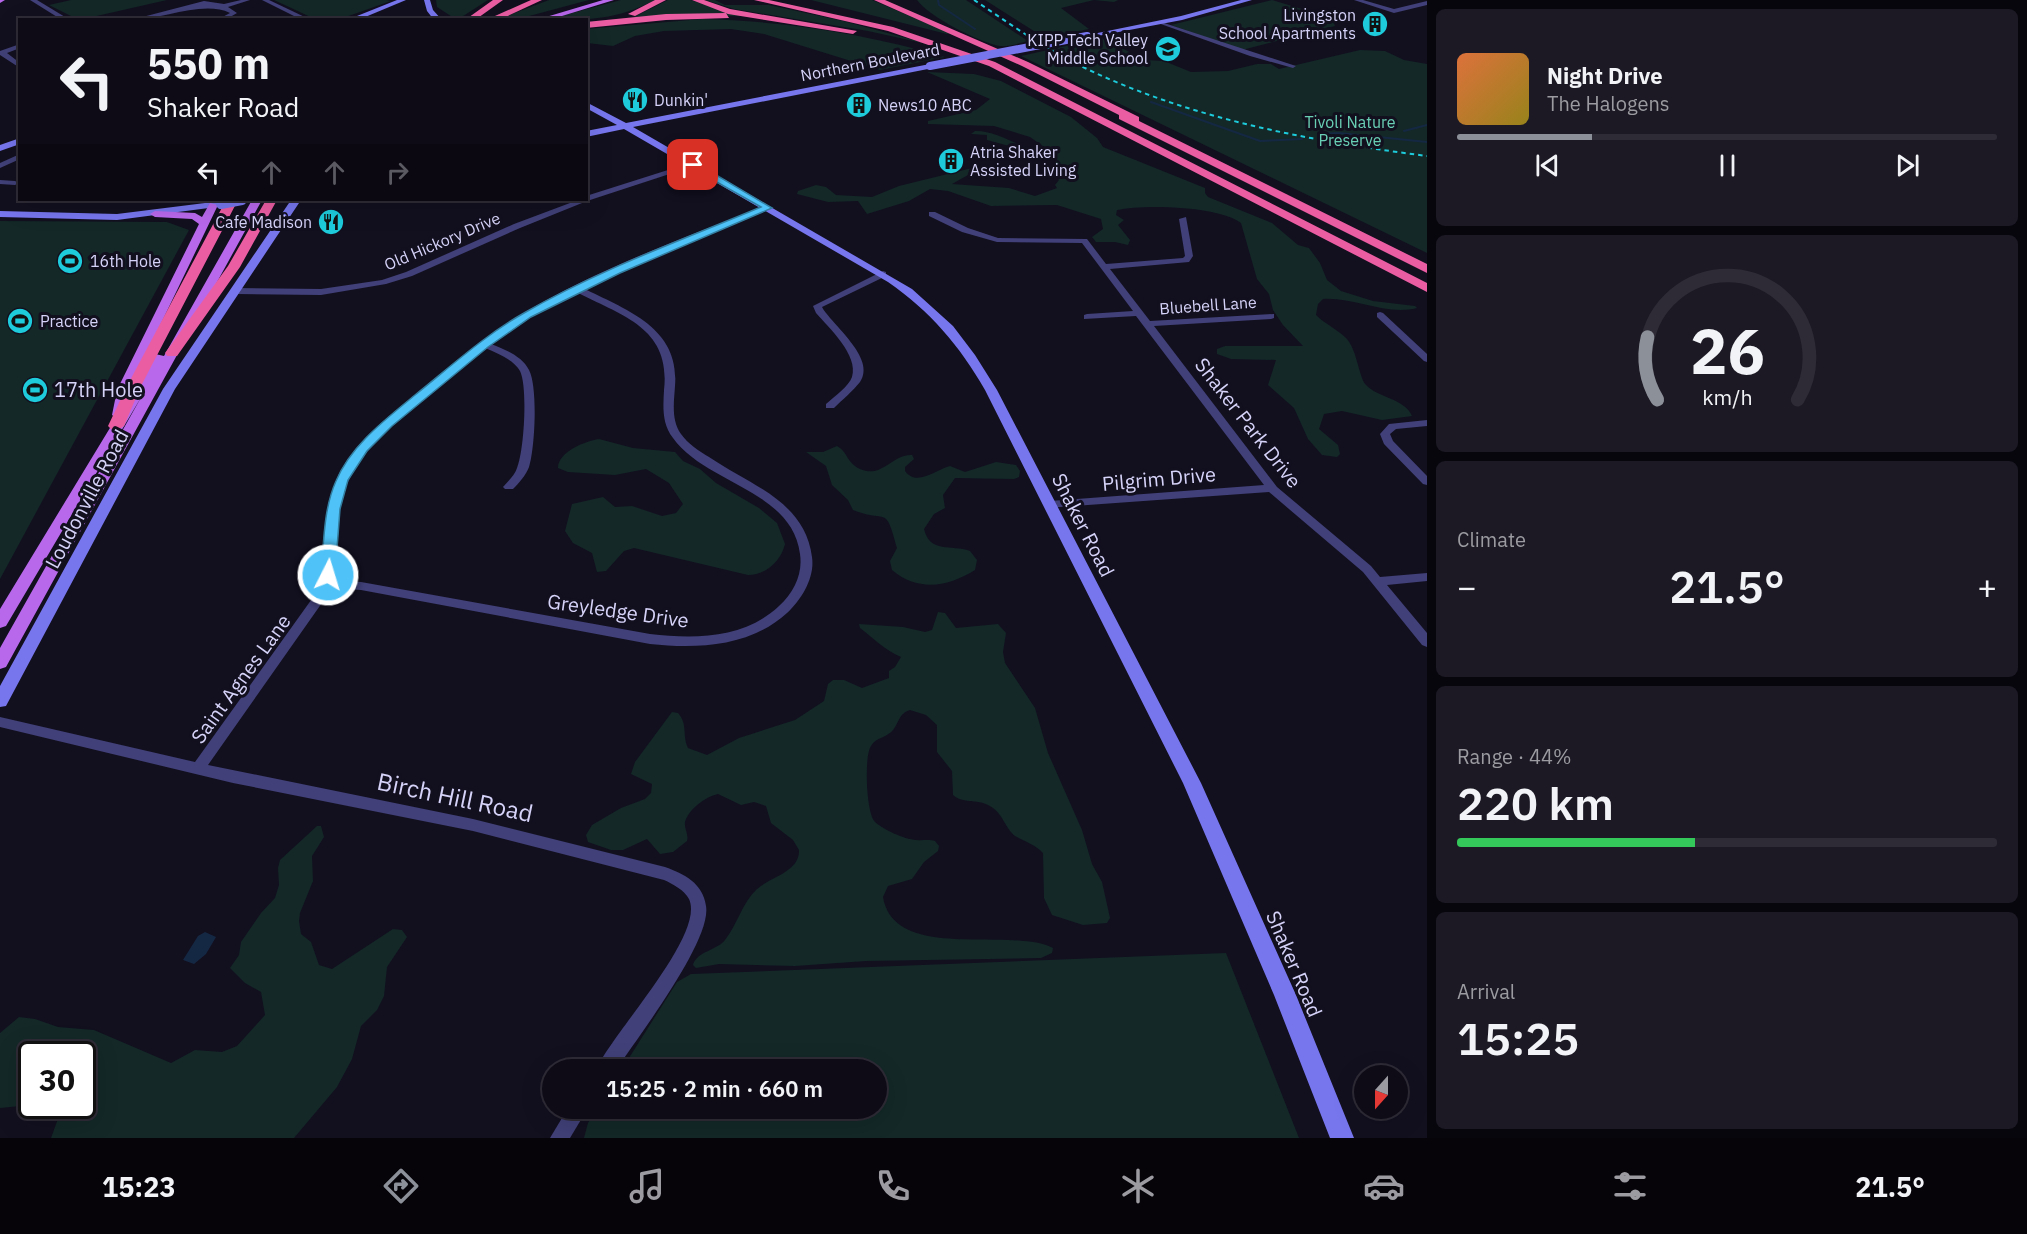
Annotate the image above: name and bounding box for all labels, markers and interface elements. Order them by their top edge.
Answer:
place label: Livingston School Apartments [1219,5,1356,43]
building icon: Livingston School Apartments [1360,9,1390,39]
place label: KIPP Tech Valley Middle School [1027,30,1148,68]
school or university icon: KIPP Tech Valley Middle School [1153,34,1183,64]
text: 550 m [147,36,270,91]
street label: Northern Boulevard [799,39,941,85]
icon: left [48,42,126,120]
text: Night Drive [1547,61,1663,90]
restaurant icon: Dunkin' [620,85,650,115]
text: Shaker Road [147,89,299,124]
place label: Dunkin' [654,90,708,110]
building icon: News10 ABC [844,90,874,120]
text: The Halogens [1547,90,1669,117]
place label: News10 ABC [878,95,972,115]
park label: Tivoli Nature Preserve [1304,112,1396,150]
pin [667,139,718,190]
place label: Atria Shaker Assisted Living [970,142,1077,180]
building icon: Atria Shaker Assisted Living [936,146,966,176]
icon: arrive [676,148,709,181]
icon: previous [1531,149,1564,182]
icon: pause [1711,149,1744,182]
icon: next [1891,149,1924,182]
icon: left [192,156,225,189]
icon: ahead [255,156,288,189]
icon: ahead [318,156,351,189]
icon: right [381,156,414,189]
restaurant icon: Cafe Madison [316,207,346,237]
street label: Old Hickory Drive [381,207,503,274]
place label: Cafe Madison [215,212,312,232]
sports icon: 16th Hole [55,246,85,276]
place label: 16th Hole [90,251,161,271]
street label: Bluebell Lane [1159,292,1258,318]
sports icon: Practice [5,306,35,336]
text: 26 [1690,310,1764,391]
place label: Practice [40,311,99,331]
street label: Shaker Park Drive [1189,352,1308,493]
sports icon: 17th Hole [20,375,50,405]
place label: 17th Hole [54,376,143,403]
text: km/h [1702,384,1752,412]
street label: Loudonville Road [39,425,135,573]
street label: Pilgrim Drive [1101,460,1217,497]
street label: Shaker Road [1046,468,1121,581]
text: Climate [1457,526,1526,553]
position arrow [296,543,360,607]
text: 21.5° [1669,557,1785,615]
text: − [1457,565,1477,608]
text: + [1977,565,1997,608]
street label: Greyledge Drive [546,587,691,634]
street label: Saint Agnes Lane [185,609,297,749]
text: Range · 44% [1457,743,1572,770]
street label: Birch Hill Road [374,765,536,829]
text: 220 km [1457,774,1614,832]
street label: Shaker Road [1260,907,1329,1021]
text: Arrival [1457,978,1515,1005]
text: 15:25 [1457,1009,1579,1067]
speed limit sign: 30 [18,1041,96,1119]
north arrow [1354,1065,1408,1119]
map controls [1354,1065,1408,1119]
text: 15:25 · 2 min · 660 m [606,1074,823,1103]
icon: directions [380,1165,422,1207]
icon: music [626,1165,668,1207]
icon: phone [872,1165,914,1207]
icon: climate [1117,1165,1159,1207]
icon: car [1363,1165,1405,1207]
icon: filters [1609,1165,1651,1207]
text: 15:23 [102,1169,176,1204]
text: 21.5° [1855,1169,1925,1204]

